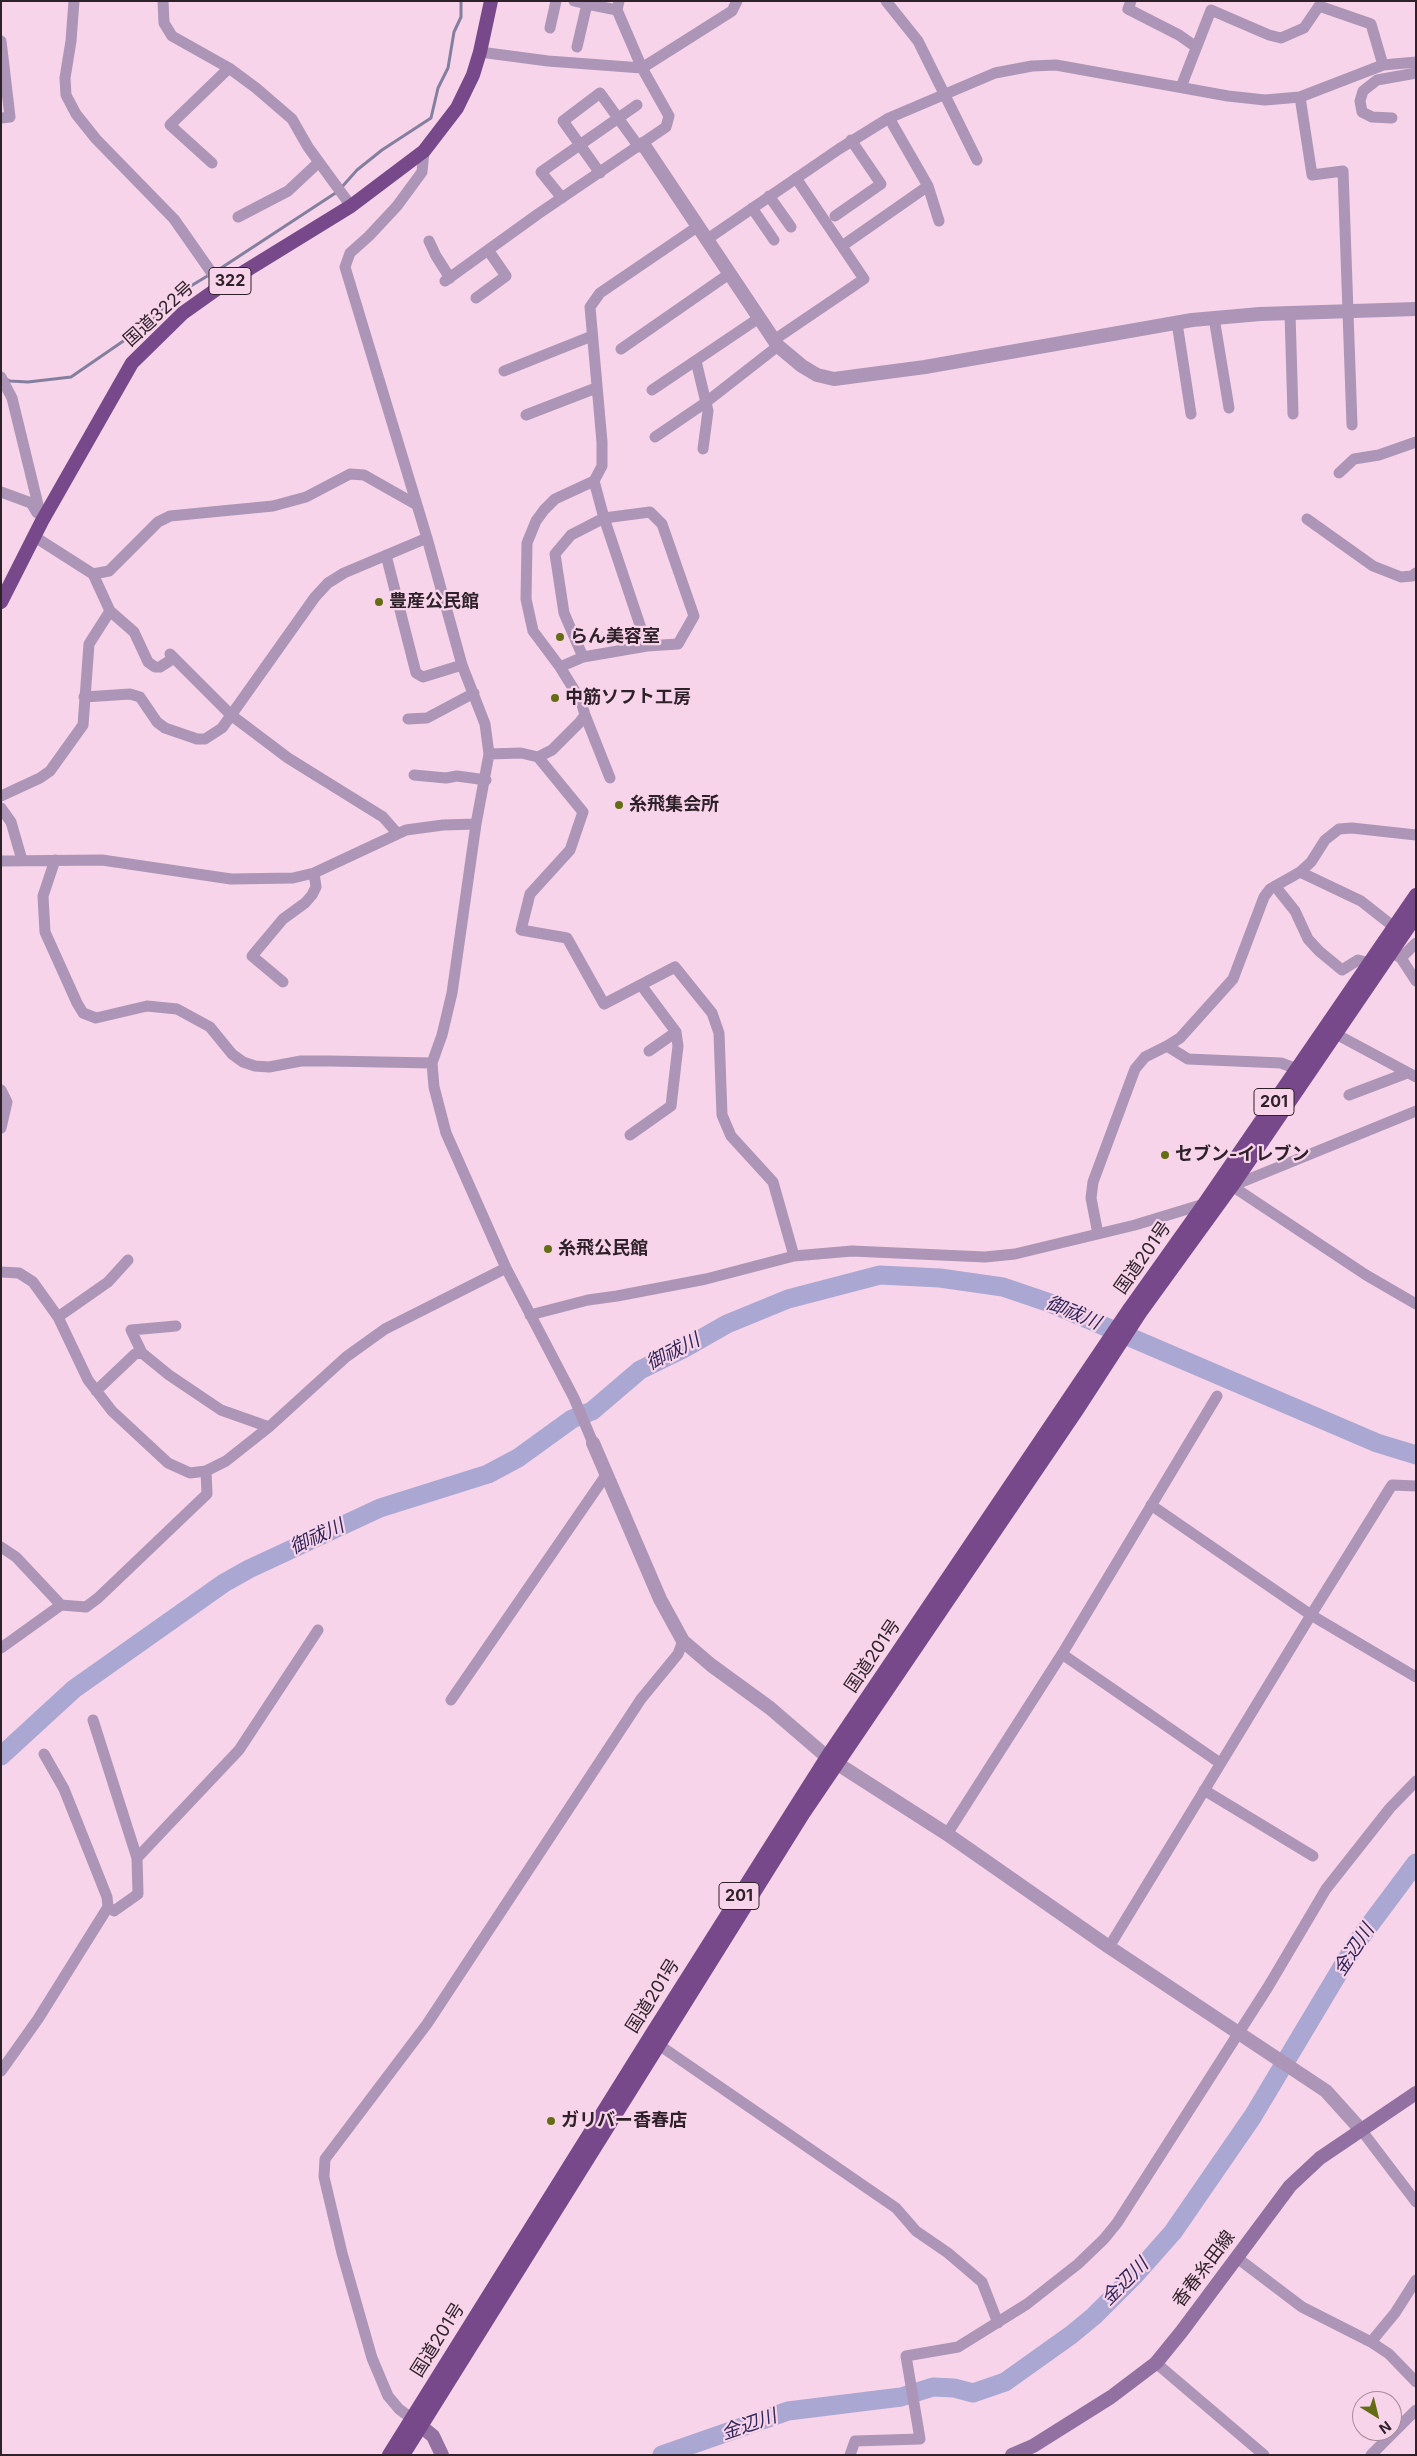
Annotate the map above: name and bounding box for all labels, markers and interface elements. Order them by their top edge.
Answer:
road number: 322 [209,268,251,294]
street label: 国道322号 [119,277,199,351]
place label: 豊産公民館 [389,591,479,613]
marker: 豊産公民館 [373,596,385,608]
place label: らん美容室 [570,626,660,648]
marker: らん美容室 [554,631,566,643]
place label: 中筋ソフト工房 [565,687,691,709]
marker: 中筋ソフト工房 [549,692,561,704]
place label: 糸飛集会所 [629,794,719,816]
marker: 糸飛集会所 [613,799,625,811]
road number: 201 [1254,1088,1294,1116]
place label: セブン-イレブン [1175,1144,1309,1166]
marker: セブン-イレブン [1159,1149,1171,1161]
street label: 国道201号 [1110,1218,1176,1298]
place label: 糸飛公民館 [558,1238,648,1260]
marker: 糸飛公民館 [542,1243,554,1255]
water label: 御祓川 [1042,1291,1104,1335]
water label: 御祓川 [642,1329,704,1375]
water label: 御祓川 [286,1515,348,1559]
street label: 国道201号 [841,1615,905,1697]
road number: 201 [719,1882,759,1910]
water label: 金辺川 [1329,1920,1379,1980]
street label: 国道201号 [622,1955,684,2037]
place label: ガリバー香春店 [561,2110,687,2132]
marker: ガリバー香春店 [545,2115,557,2127]
street label: 香春糸田線 [1168,2227,1240,2311]
water label: 金辺川 [1097,2254,1153,2310]
street label: 国道201号 [407,2299,469,2381]
north arrow [1352,2391,1402,2441]
water label: 金辺川 [718,2405,780,2445]
text: N [1376,2418,1395,2438]

